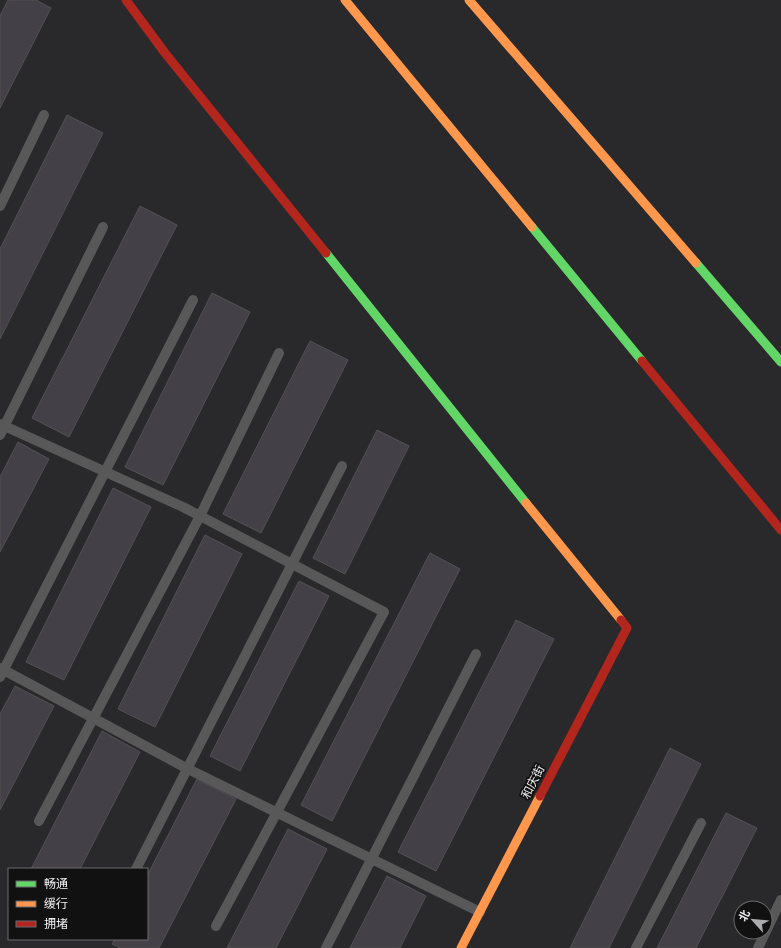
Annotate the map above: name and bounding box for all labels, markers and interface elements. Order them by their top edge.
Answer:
street label: 和庆街 [519,763,547,801]
legend [8,868,148,940]
text: 畅通 [44,877,68,891]
text: 缓行 [44,897,68,911]
north arrow [733,900,773,940]
text: 北 [736,908,753,924]
text: 拥堵 [44,917,68,931]

